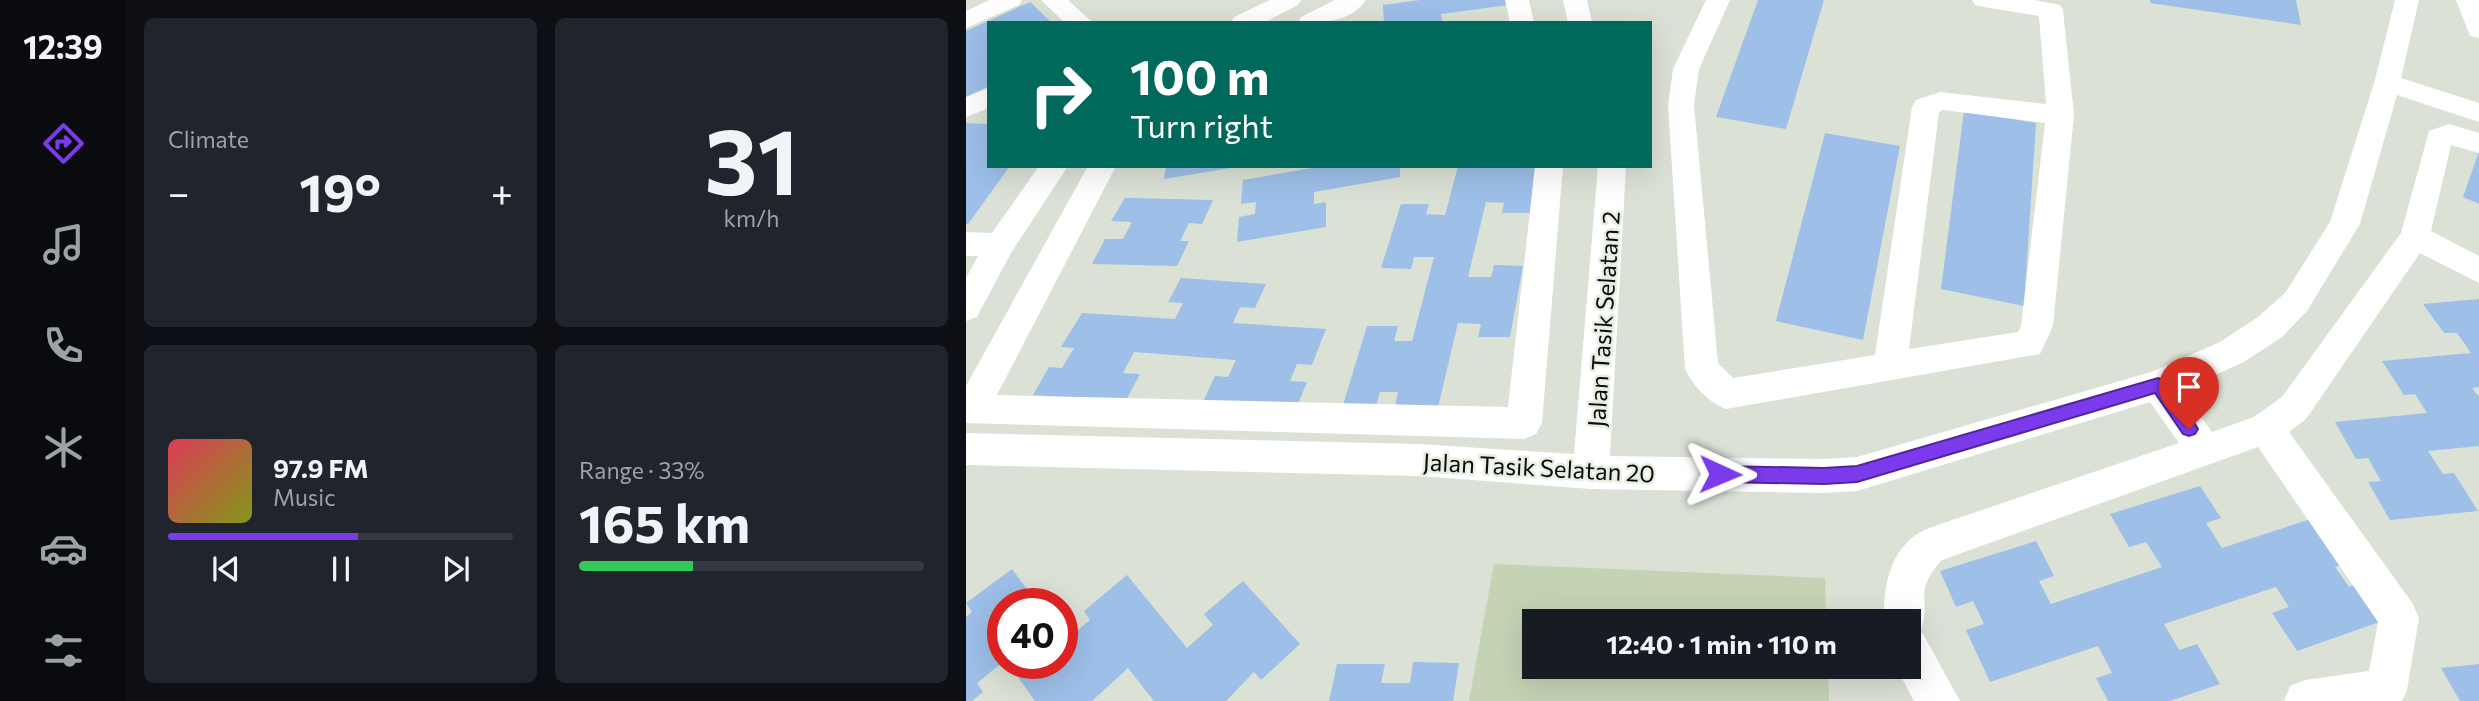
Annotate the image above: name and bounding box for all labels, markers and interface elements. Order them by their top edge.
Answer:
text: 12:39 [23,26,103,66]
text: 100 m [1130,45,1269,105]
icon: right [1015,49,1106,140]
text: 31 [704,102,799,214]
text: Turn right [1130,105,1273,145]
icon: directions [39,119,88,168]
text: Climate [168,125,249,153]
text: 19° [299,159,381,223]
text: − [168,168,190,215]
text: + [491,168,513,215]
text: km/h [724,204,779,232]
street label: Jalan Tasik Selatan 2 [1581,210,1625,428]
icon: music [39,220,88,269]
icon: phone [39,321,88,370]
pin [2159,357,2219,429]
icon: arrive [2170,368,2208,406]
icon: climate [39,423,88,472]
position arrow [1683,437,1757,511]
street label: Jalan Tasik Selatan 20 [1422,446,1656,488]
text: 97.9 FM [273,452,369,483]
text: Range · 33% [579,456,705,484]
text: Music [273,483,336,511]
text: 165 km [579,490,750,554]
icon: car [39,524,88,573]
icon: previous [207,550,245,588]
icon: pause [322,550,360,588]
icon: next [437,550,475,588]
speed limit sign: 40 [987,588,1078,679]
icon: filters [39,626,88,675]
text: 12:40 · 1 min · 110 m [1606,628,1837,659]

